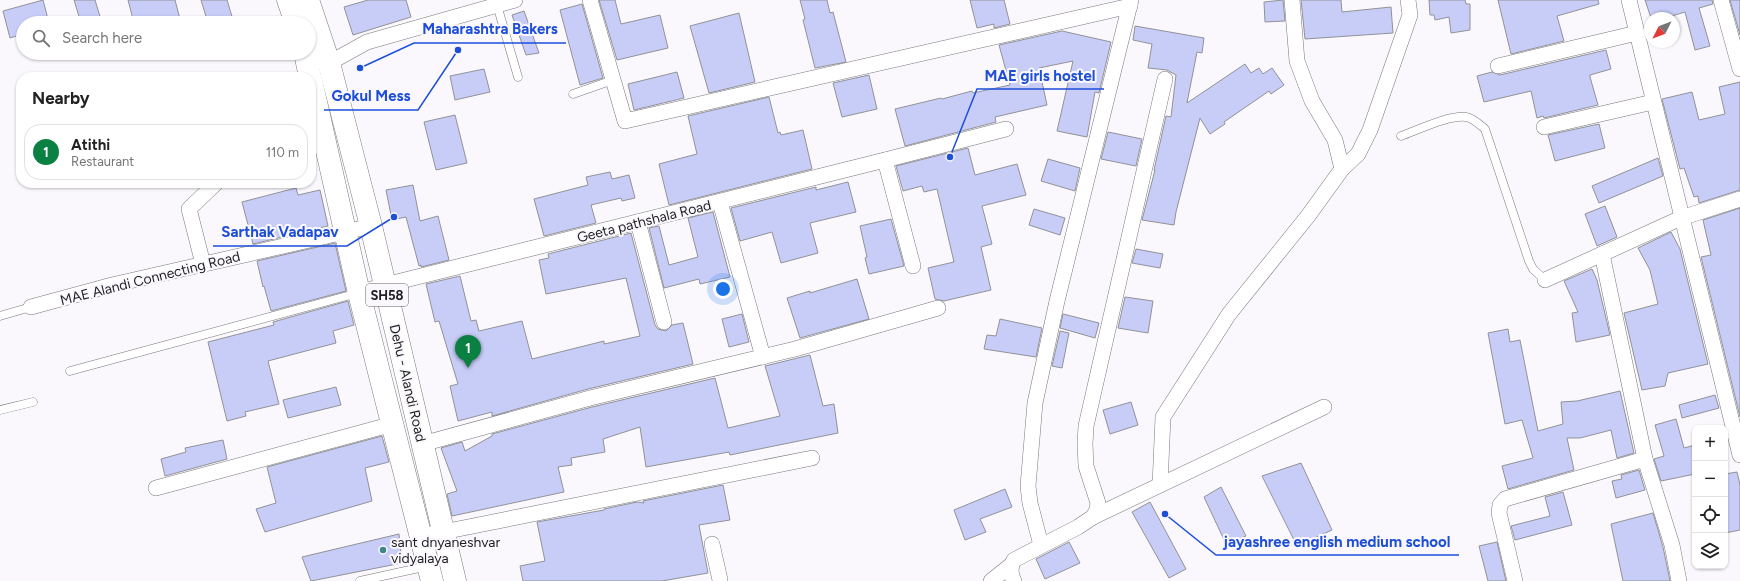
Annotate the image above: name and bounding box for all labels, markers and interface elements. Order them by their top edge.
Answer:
north arrow [1644,12,1680,48]
search box [16,16,316,60]
callout: Maharashtra Bakers [414,16,566,43]
text: Maharashtra Bakers [422,20,558,38]
icon: search [30,27,52,49]
text: Search here [62,29,142,47]
callout: MAE girls hostel [977,62,1104,89]
text: MAE girls hostel [984,67,1096,85]
callout: Gokul Mess [324,83,418,110]
text: Gokul Mess [332,87,410,105]
text: Nearby [32,88,90,108]
text: Atithi [71,136,110,154]
text: 1 [43,145,49,160]
text: 110 m [266,145,299,160]
text: Restaurant [71,154,134,169]
street label: Geeta pathshala Road [575,197,713,246]
callout: Sarthak Vadapav [213,219,347,246]
text: Sarthak Vadapav [221,223,339,241]
street label: MAE Alandi Connecting Road [58,248,242,309]
your location [713,279,733,299]
road number: SH58 [366,284,408,306]
street label: Dehu - Alandi Road [386,323,429,444]
pin: 1 [455,335,481,368]
map controls [1692,425,1728,569]
button: + [1692,425,1728,461]
button: − [1692,461,1728,497]
button: locate [1692,497,1728,533]
callout: jayashree english medium school [1216,528,1459,555]
text: jayashree english medium school [1223,533,1450,551]
button: layers [1692,533,1728,569]
place label: sant dnyaneshvar vidyalaya [391,534,500,567]
marker: sant dnyaneshvar vidyalaya [378,545,388,555]

